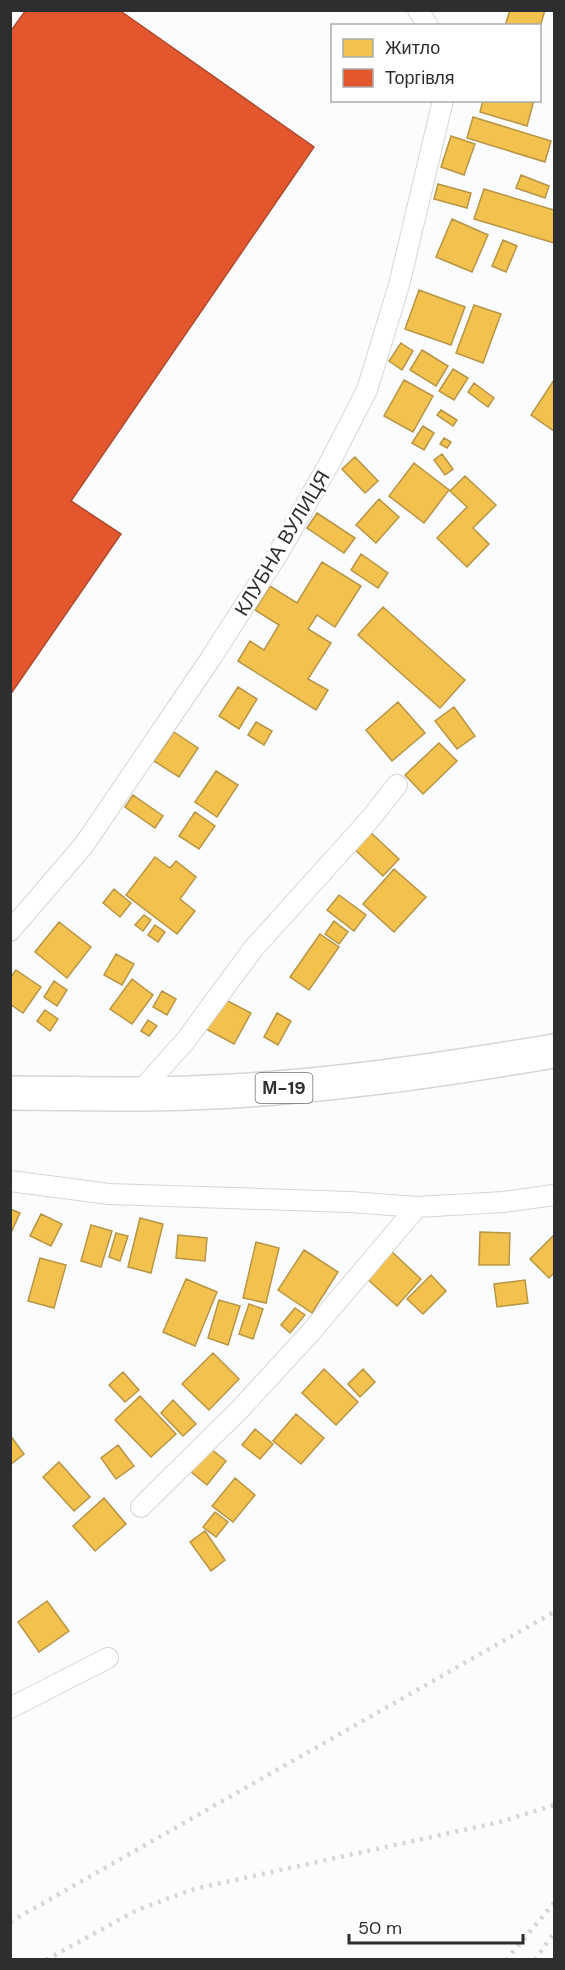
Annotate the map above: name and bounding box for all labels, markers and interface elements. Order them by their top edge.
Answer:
legend [331,24,541,102]
text: Житло [385,36,440,60]
text: Торгівля [385,66,455,90]
street label: КЛУБНА ВУЛИЦЯ [228,466,336,620]
road number: М-19 [256,1073,312,1103]
scale bar [349,1907,523,1945]
text: 50 m [358,1916,402,1940]

